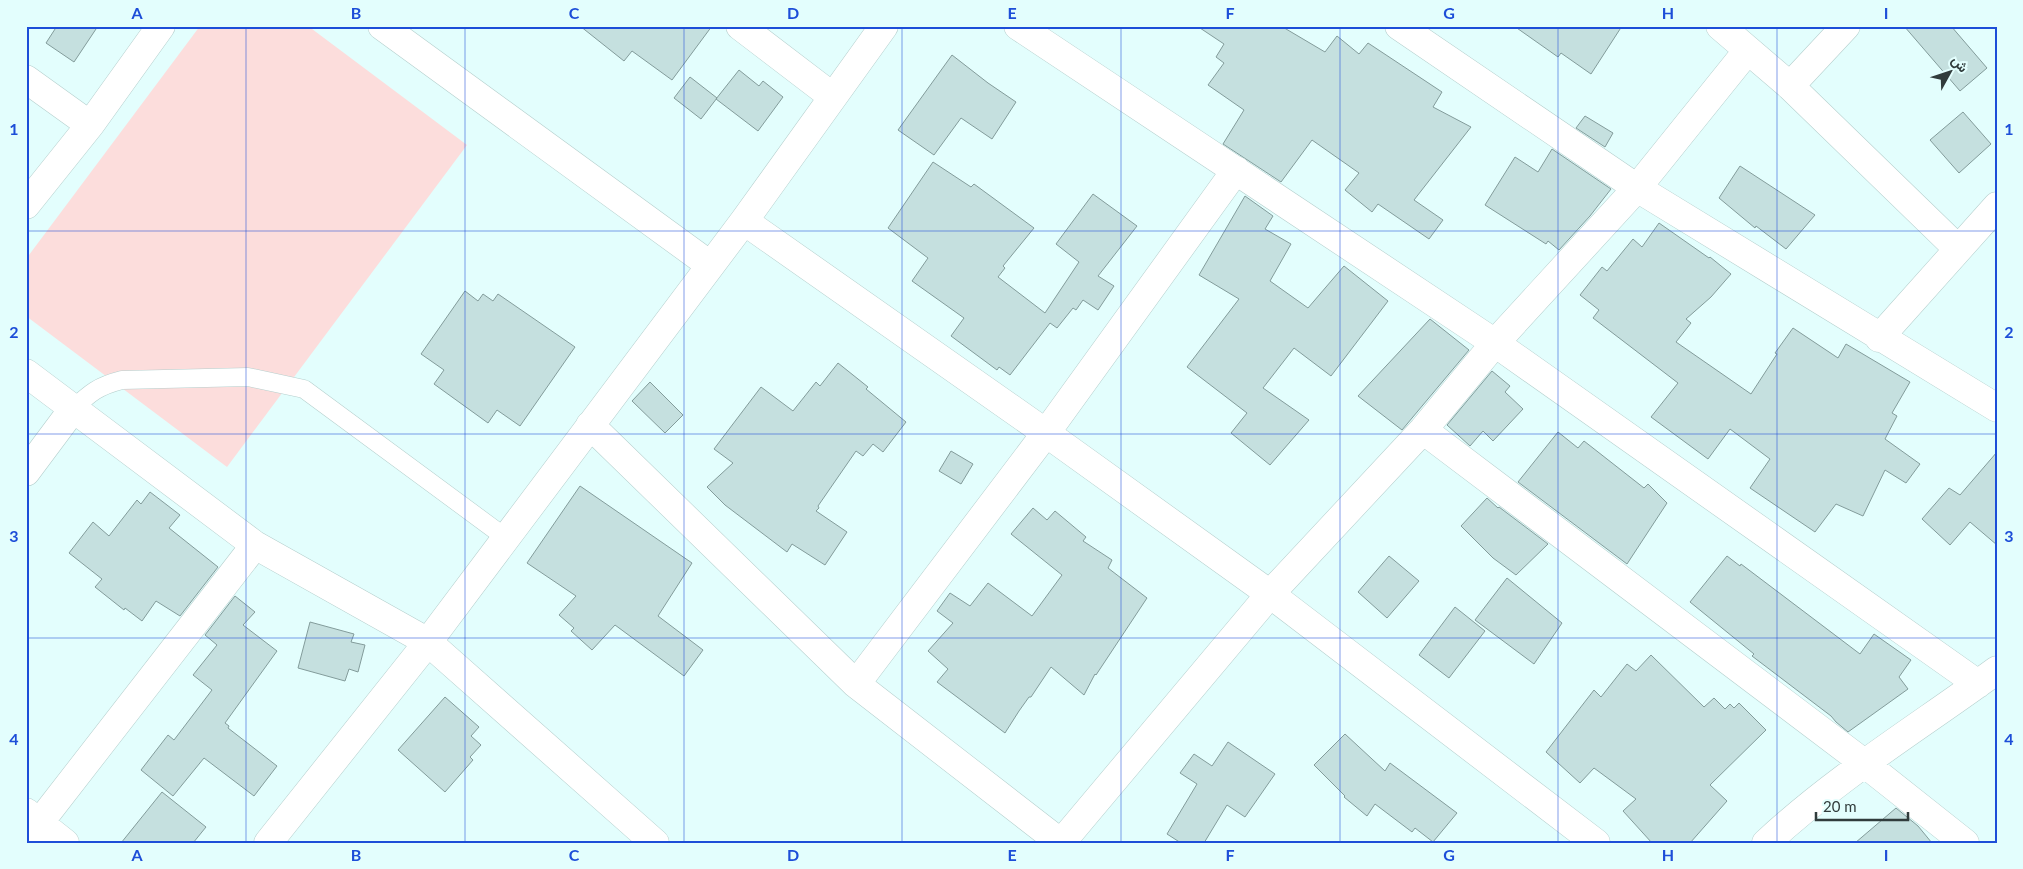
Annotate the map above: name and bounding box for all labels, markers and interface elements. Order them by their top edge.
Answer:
text: A [130,3,143,22]
text: B [351,3,361,22]
text: C [569,3,580,22]
text: D [787,3,799,22]
text: E [1007,3,1017,22]
text: F [1225,3,1235,22]
text: G [1443,3,1455,22]
text: H [1662,3,1674,22]
text: I [1884,3,1888,22]
north arrow [1926,48,1976,98]
text: ش [1948,51,1972,76]
text: 1 [9,119,19,138]
text: 1 [2004,119,2014,138]
text: 2 [9,322,19,341]
text: 2 [2004,322,2014,341]
text: 3 [9,526,19,545]
text: 3 [2004,526,2014,545]
text: 4 [9,729,19,748]
text: 4 [2004,729,2014,748]
scale bar [1816,789,1908,821]
text: 20 m [1823,797,1857,815]
text: A [130,845,143,864]
text: B [351,845,361,864]
text: C [569,845,580,864]
text: D [787,845,799,864]
text: E [1007,845,1017,864]
text: F [1225,845,1235,864]
text: G [1443,845,1455,864]
text: H [1662,845,1674,864]
text: I [1884,845,1888,864]

